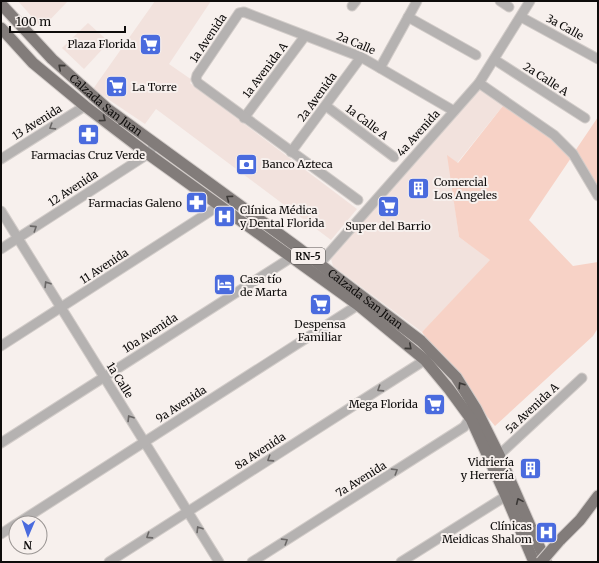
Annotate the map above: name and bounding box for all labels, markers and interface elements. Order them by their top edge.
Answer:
scale bar [10,8,125,34]
street label: 1a Avenida [187,11,229,65]
street label: 3a Calle [544,11,586,43]
text: 100 m [16,14,51,29]
street label: 2a Calle [334,29,378,58]
supermarket icon: Plaza Florida [138,31,164,57]
place label: Plaza Florida [67,37,136,51]
street label: 1a Avenida A [239,39,291,101]
street label: 2a Calle A [521,59,572,99]
one-way arrow [58,64,66,71]
street label: 2a Avenida [294,70,340,124]
street label: Calzada San Juan [67,71,146,139]
supermarket icon: La Torre [103,74,129,100]
place label: La Torre [132,80,177,94]
street label: 13 Avenida [10,101,65,143]
street label: 1a Calle A [343,101,391,143]
street label: 4a Avenida [393,107,443,159]
one-way arrow [98,114,105,121]
one-way arrow [49,122,56,129]
pharmacy icon: Farmacias Cruz Verde [75,122,101,148]
place label: Farmacias Cruz Verde [31,148,145,162]
bank icon: Banco Azteca [233,151,259,177]
place label: Banco Azteca [262,157,333,171]
street label: 12 Avenida [46,167,101,209]
building icon: Comercial Los Angeles [405,175,431,201]
place label: Comercial Los Angeles [434,175,497,202]
pharmacy icon: Farmacias Galeno [184,190,210,216]
supermarket icon: Super del Barrio [375,193,401,219]
place label: Farmacias Galeno [88,196,183,210]
one-way arrow [227,196,234,203]
hospital icon: Clínica Médica y Dental Florida [211,203,237,229]
place label: Clínica Médica y Dental Florida [240,203,324,230]
place label: Super del Barrio [345,219,431,233]
one-way arrow [30,225,37,233]
street label: 11 Avenida [77,245,131,287]
road number: RN-5 [291,248,325,264]
street label: Calzada San Juan [325,266,406,332]
hotel icon: Casa tío de Marta [212,272,238,298]
place label: Casa tío de Marta [240,272,287,299]
one-way arrow [44,281,52,288]
supermarket icon: Despensa Familiar [307,291,333,317]
street label: 10a Avenida [120,310,180,356]
place label: Despensa Familiar [294,317,346,344]
one-way arrow [405,342,412,349]
street label: 1a Calle [104,360,136,401]
street label: 5a Avenida A [502,380,562,436]
street label: 9a Avenida [153,382,209,426]
one-way arrow [458,382,465,389]
one-way arrow [377,384,384,392]
supermarket icon: Mega Florida [421,391,447,417]
place label: Mega Florida [349,397,418,411]
one-way arrow [128,416,135,423]
street label: 8a Avenida [232,429,288,473]
one-way arrow [268,454,275,461]
place label: Vidriería y Herrería [461,455,514,482]
building icon: Vidriería y Herrería [517,455,543,481]
street label: 7a Avenida [333,458,389,500]
one-way arrow [391,468,398,476]
one-way arrow [515,497,523,504]
north arrow [8,515,48,555]
place label: Clínicas Meidicas Shalom [442,519,532,546]
hospital icon: Clínicas Meidicas Shalom [534,519,560,545]
one-way arrow [196,526,204,533]
one-way arrow [146,531,153,539]
text: N [23,538,32,552]
one-way arrow [281,538,288,546]

